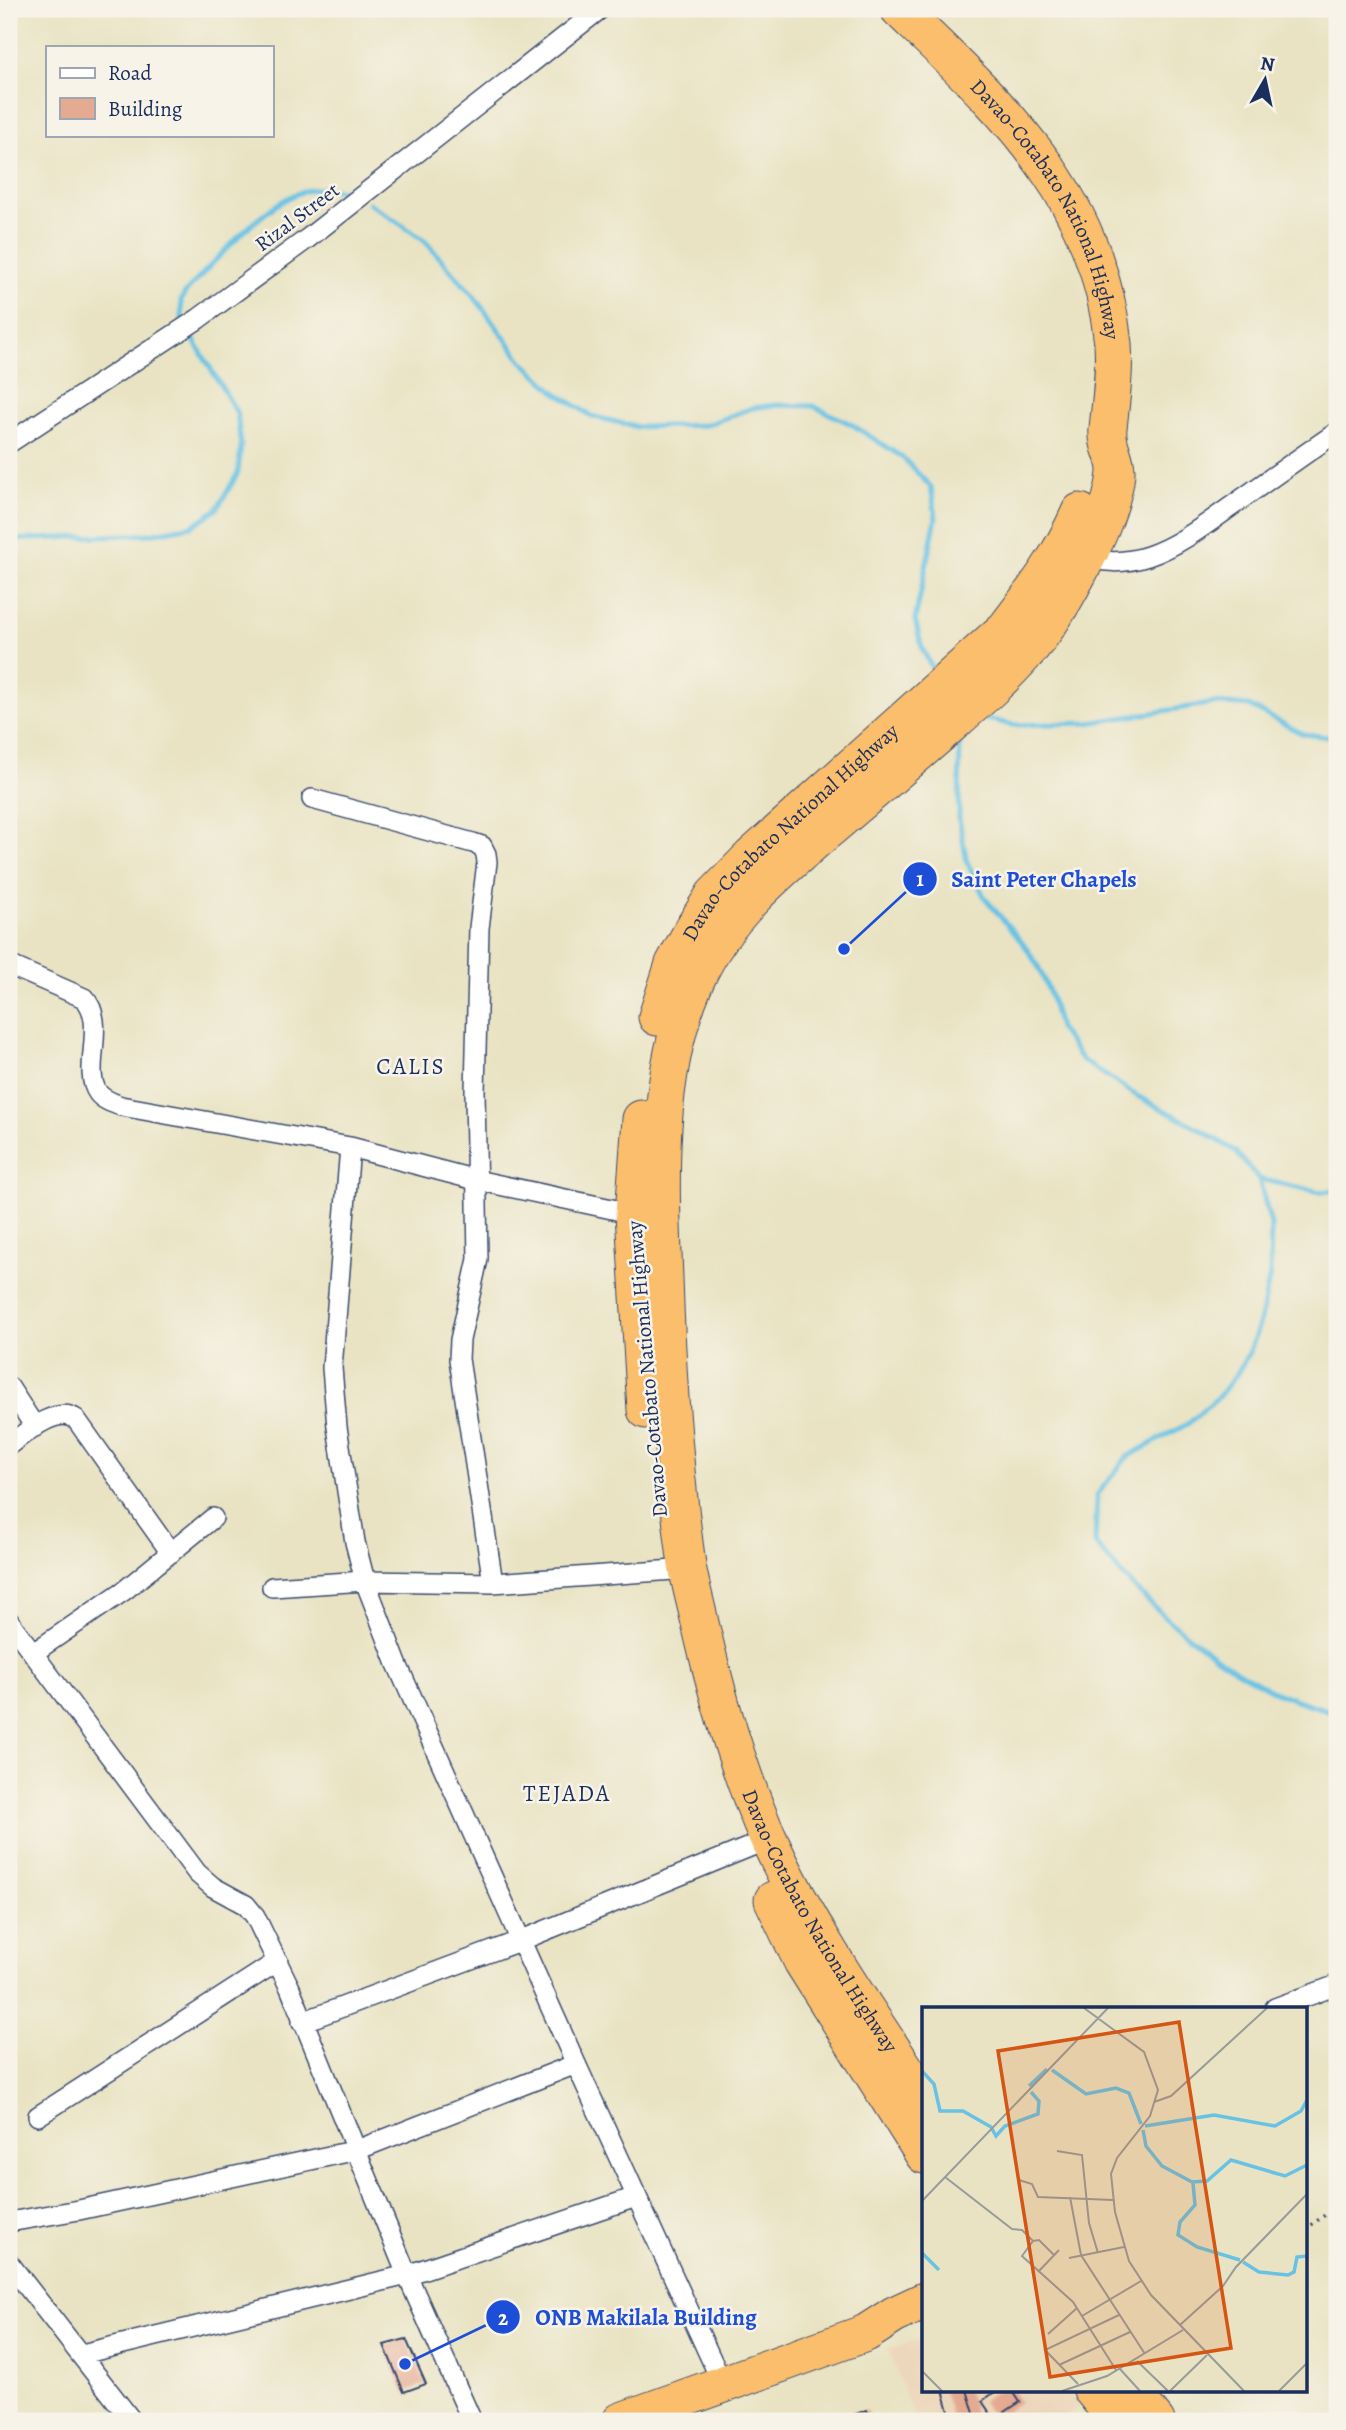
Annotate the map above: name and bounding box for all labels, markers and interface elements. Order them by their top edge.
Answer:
legend [46,46,273,136]
north arrow [1230,46,1300,116]
text: N [1259,50,1277,78]
text: Road [108,59,152,87]
street label: Davao-Cotabato National Highway [964,73,1127,342]
text: Building [108,95,183,123]
street label: Rizal Street [249,176,345,258]
street label: Davao-Cotabato National Highway [675,717,905,946]
callout: Saint Peter Chapels [902,857,1151,901]
text: Saint Peter Chapels [951,864,1137,895]
text: 1 [916,865,924,893]
district label: CALIS [376,1051,446,1082]
street label: Davao-Cotabato National Highway [620,1219,674,1519]
district label: TEJADA [523,1778,611,1809]
street label: Davao-Cotabato National Highway [735,1785,905,2058]
inset map [922,2007,1308,2392]
callout: ONB Makilala Building [486,2295,770,2339]
text: ONB Makilala Building [535,2302,757,2333]
text: 2 [498,2304,508,2332]

